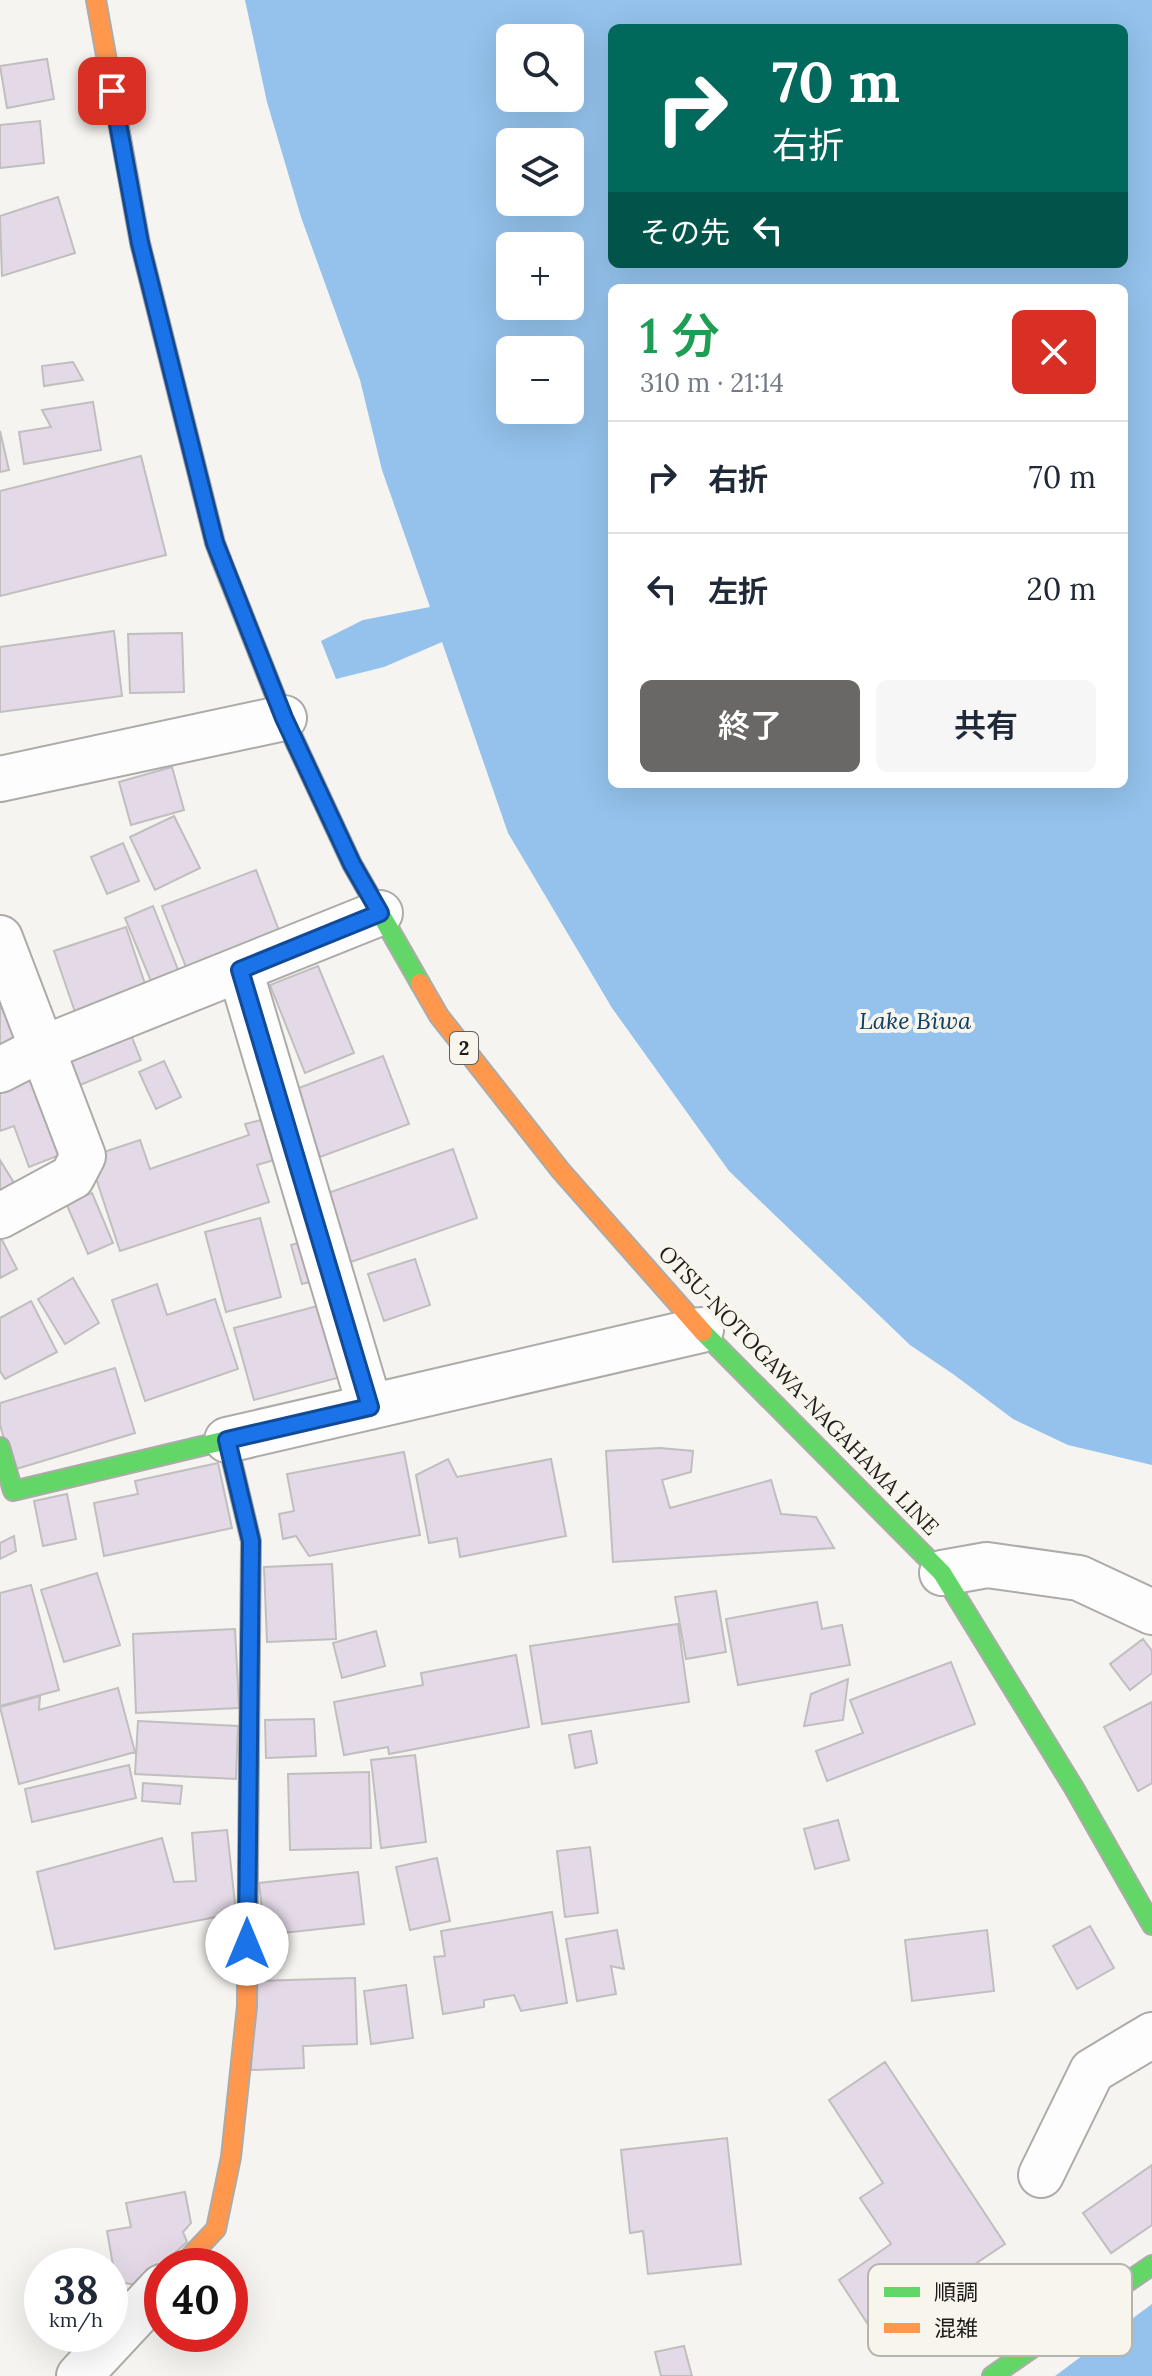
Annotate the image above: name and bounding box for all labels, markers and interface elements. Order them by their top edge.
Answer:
map controls [496,24,584,424]
button: search [496,24,584,112]
text: 70 m [772,46,900,117]
icon: right [640,56,744,160]
pin [78,57,146,125]
icon: arrive [90,69,134,113]
text: 右折 [772,122,844,168]
button: layers [496,128,584,216]
icon: left [746,208,790,252]
text: その先 [640,213,730,251]
button: + [496,232,584,320]
text: 1 分 [640,305,719,366]
button: close [1012,310,1096,394]
button: − [496,336,584,424]
text: 310 m · 21:14 [640,366,784,399]
icon: right [640,455,684,499]
text: 70 m [1029,458,1096,496]
text: 右折 [708,460,768,498]
icon: left [640,567,684,611]
text: 20 m [1027,570,1096,608]
text: 左折 [708,572,768,610]
button: 終了 [640,680,860,772]
button: 共有 [876,680,1096,772]
water label: Lake Biwa [859,1005,972,1036]
road number: 2 [450,1032,478,1064]
street label: OTSU-NOTOGAWA-NAGAHAMA LINE [653,1239,945,1541]
position arrow [205,1902,289,1986]
speed limit sign: 40 [144,2248,248,2352]
text: 38 [53,2264,99,2315]
legend [868,2264,1132,2356]
text: 順調 [934,2278,978,2306]
text: km/h [49,2307,103,2332]
text: 混雑 [934,2314,978,2342]

